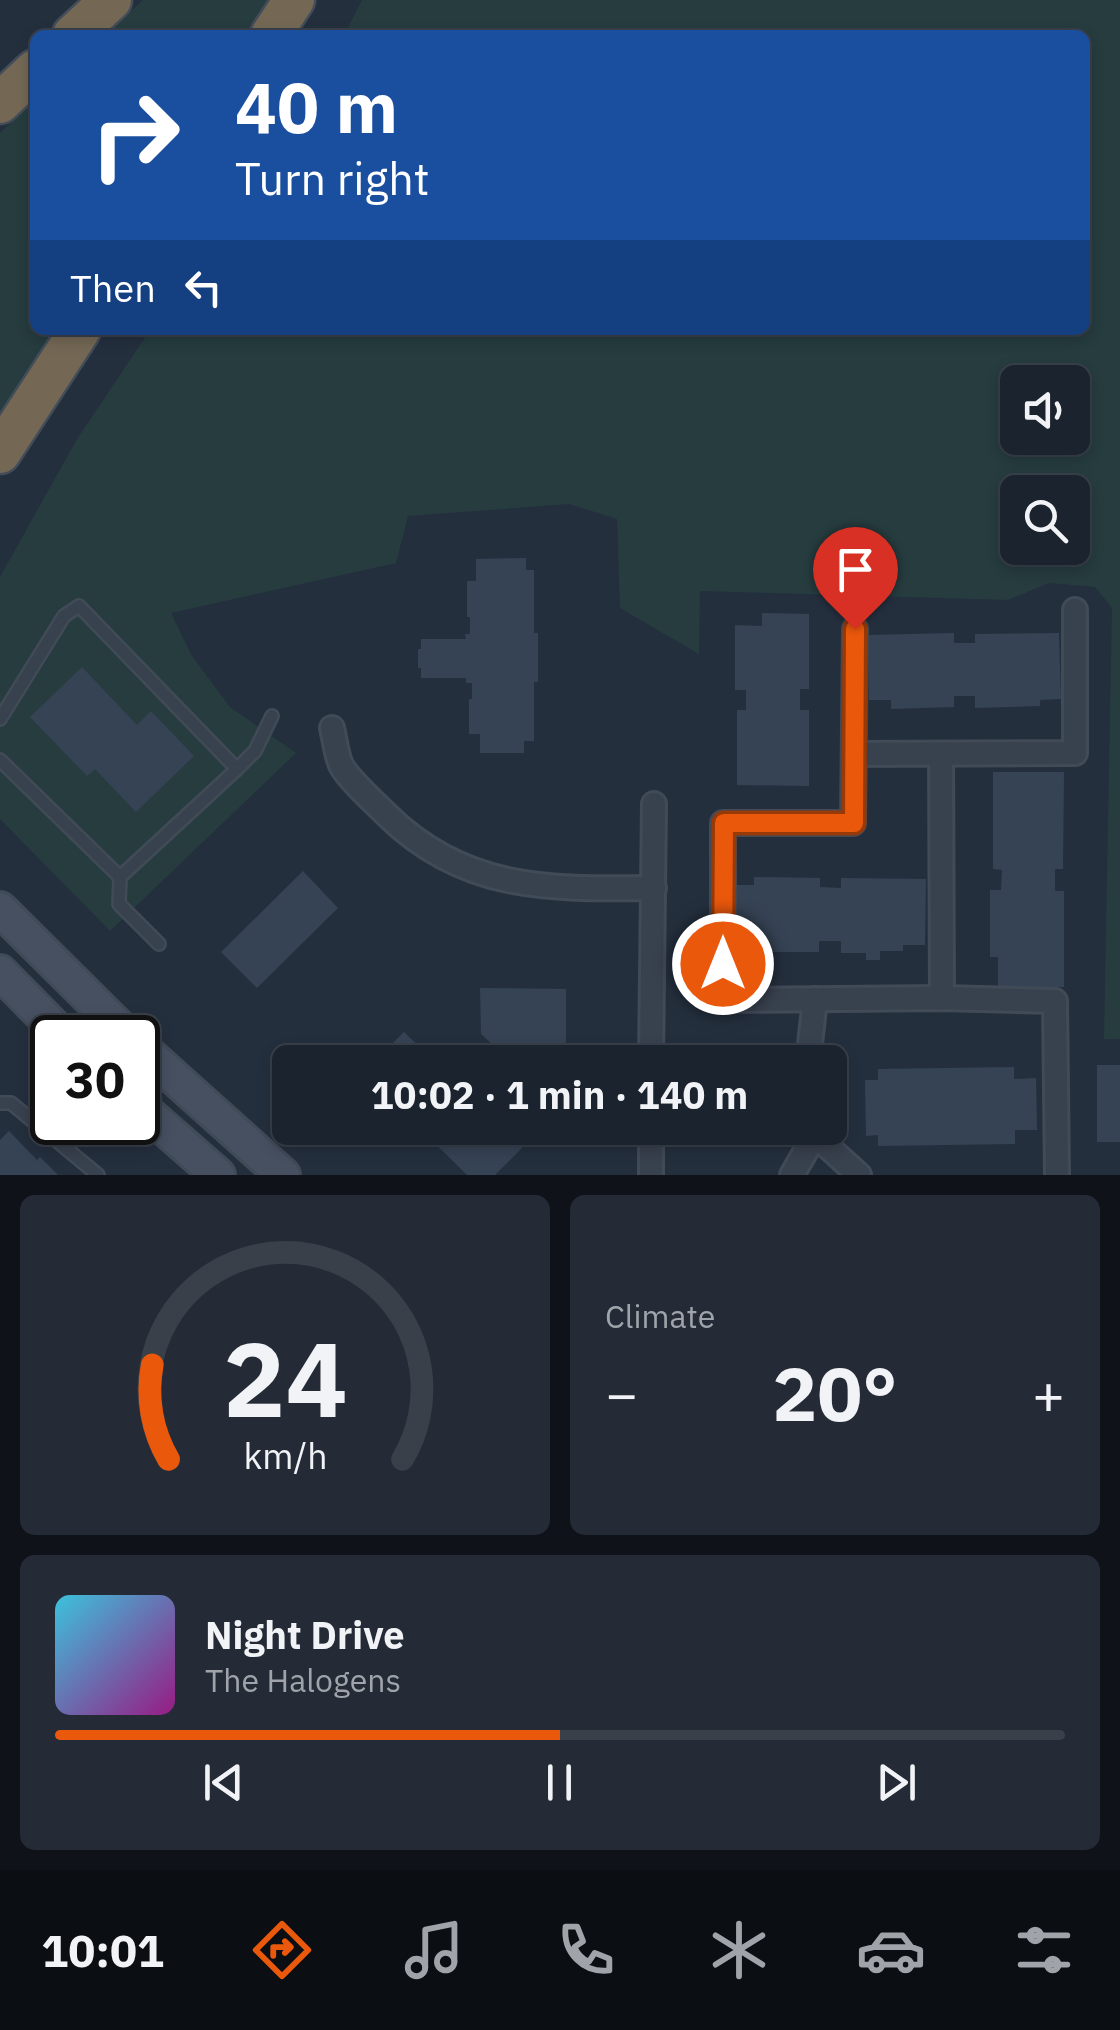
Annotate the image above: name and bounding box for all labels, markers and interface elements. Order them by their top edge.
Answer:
text: 40 m [235,61,398,152]
icon: right [70,70,200,200]
text: Turn right [235,149,430,207]
icon: left [176,260,231,315]
text: Then [70,263,156,312]
map controls [1000,365,1090,565]
button: sound [1000,365,1090,455]
button: search [1000,475,1090,565]
pin [813,527,898,630]
icon: arrive [828,542,883,597]
position arrow [671,912,775,1016]
speed limit sign: 30 [30,1015,160,1145]
text: 10:02 · 1 min · 140 m [371,1070,748,1119]
text: Climate [605,1295,715,1337]
text: 24 [223,1310,347,1446]
text: 20° [772,1344,898,1442]
text: − [605,1358,638,1429]
text: + [1032,1358,1065,1429]
text: km/h [243,1432,327,1479]
text: Night Drive [205,1610,405,1659]
text: The Halogens [205,1659,401,1701]
icon: previous [196,1755,251,1810]
icon: pause [532,1755,587,1810]
icon: next [869,1755,924,1810]
icon: directions [247,1915,317,1985]
icon: music [399,1915,469,1985]
icon: phone [551,1915,621,1985]
icon: climate [704,1915,774,1985]
icon: car [856,1915,926,1985]
icon: filters [1009,1915,1079,1985]
text: 10:01 [41,1921,164,1979]

